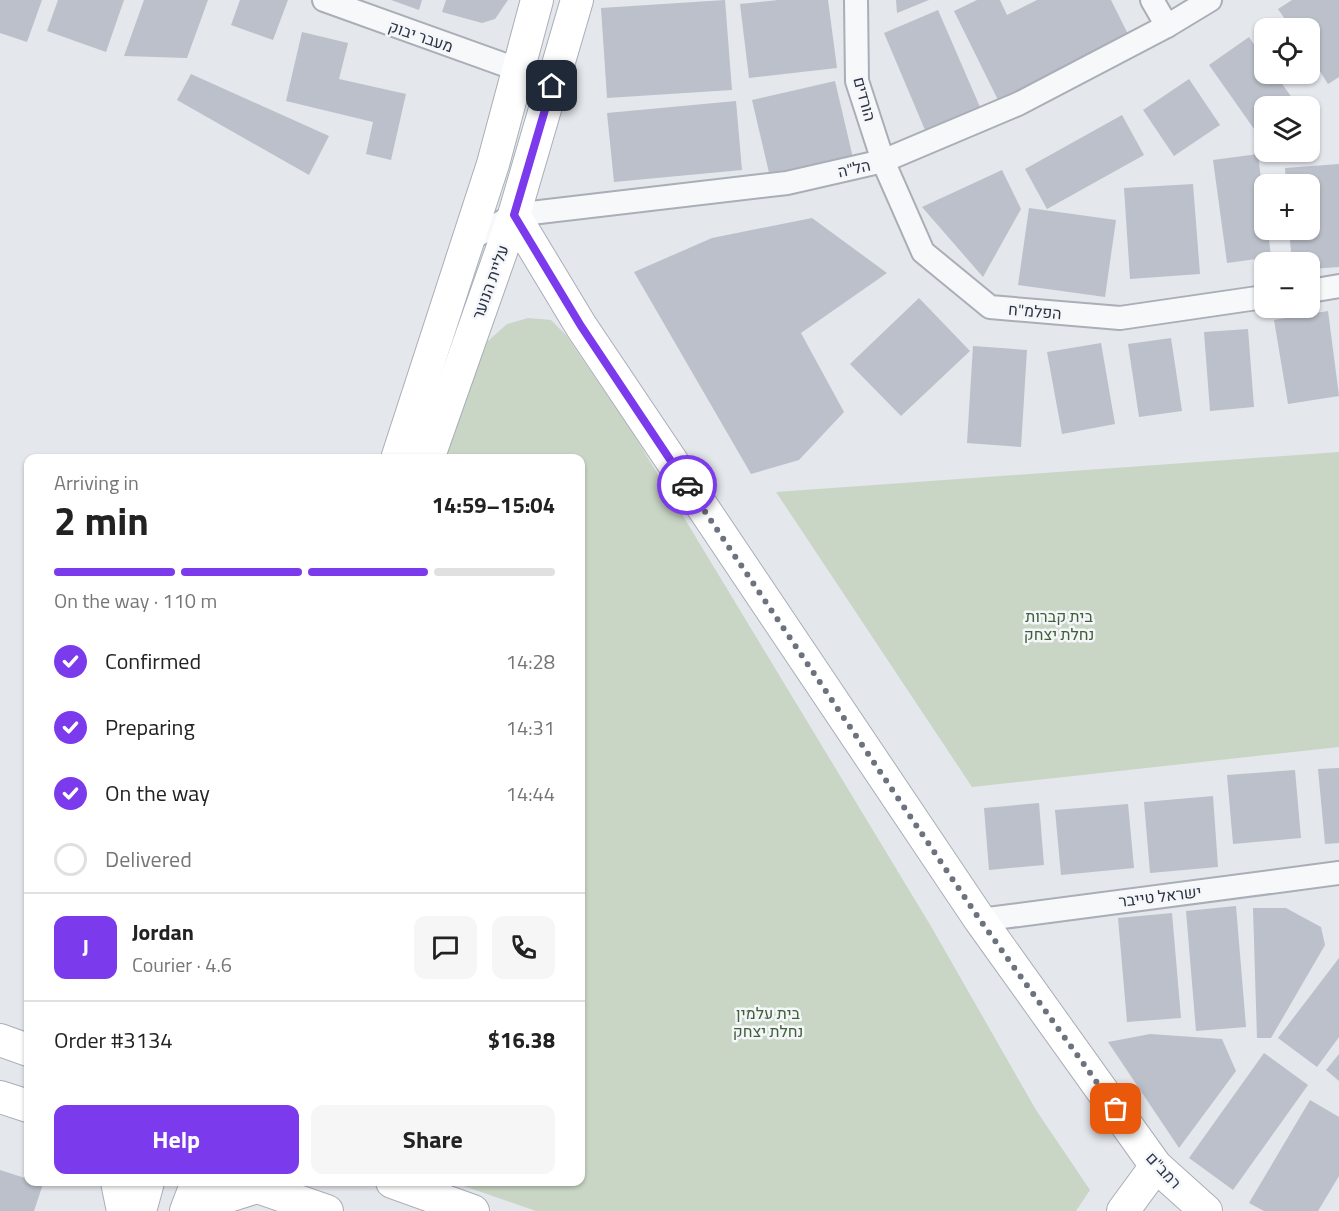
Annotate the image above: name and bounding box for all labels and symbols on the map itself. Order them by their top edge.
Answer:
street label: מעבר יבוק [385,14,457,58]
pin [526,60,577,111]
street label: הורדים [848,74,882,124]
street label: הל"ה [835,153,873,183]
street label: עליית הנוער [465,241,515,323]
street label: הפלמ"ח [1007,297,1063,325]
courier [657,455,717,515]
park label: בית קברות נחלת יצחק [1024,604,1094,646]
street label: ישראל טייבר [1117,879,1203,913]
park label: בית עלמין נחלת יצחק [733,1001,803,1043]
pin [1090,1083,1141,1134]
street label: רמב"ם [1141,1146,1187,1194]

